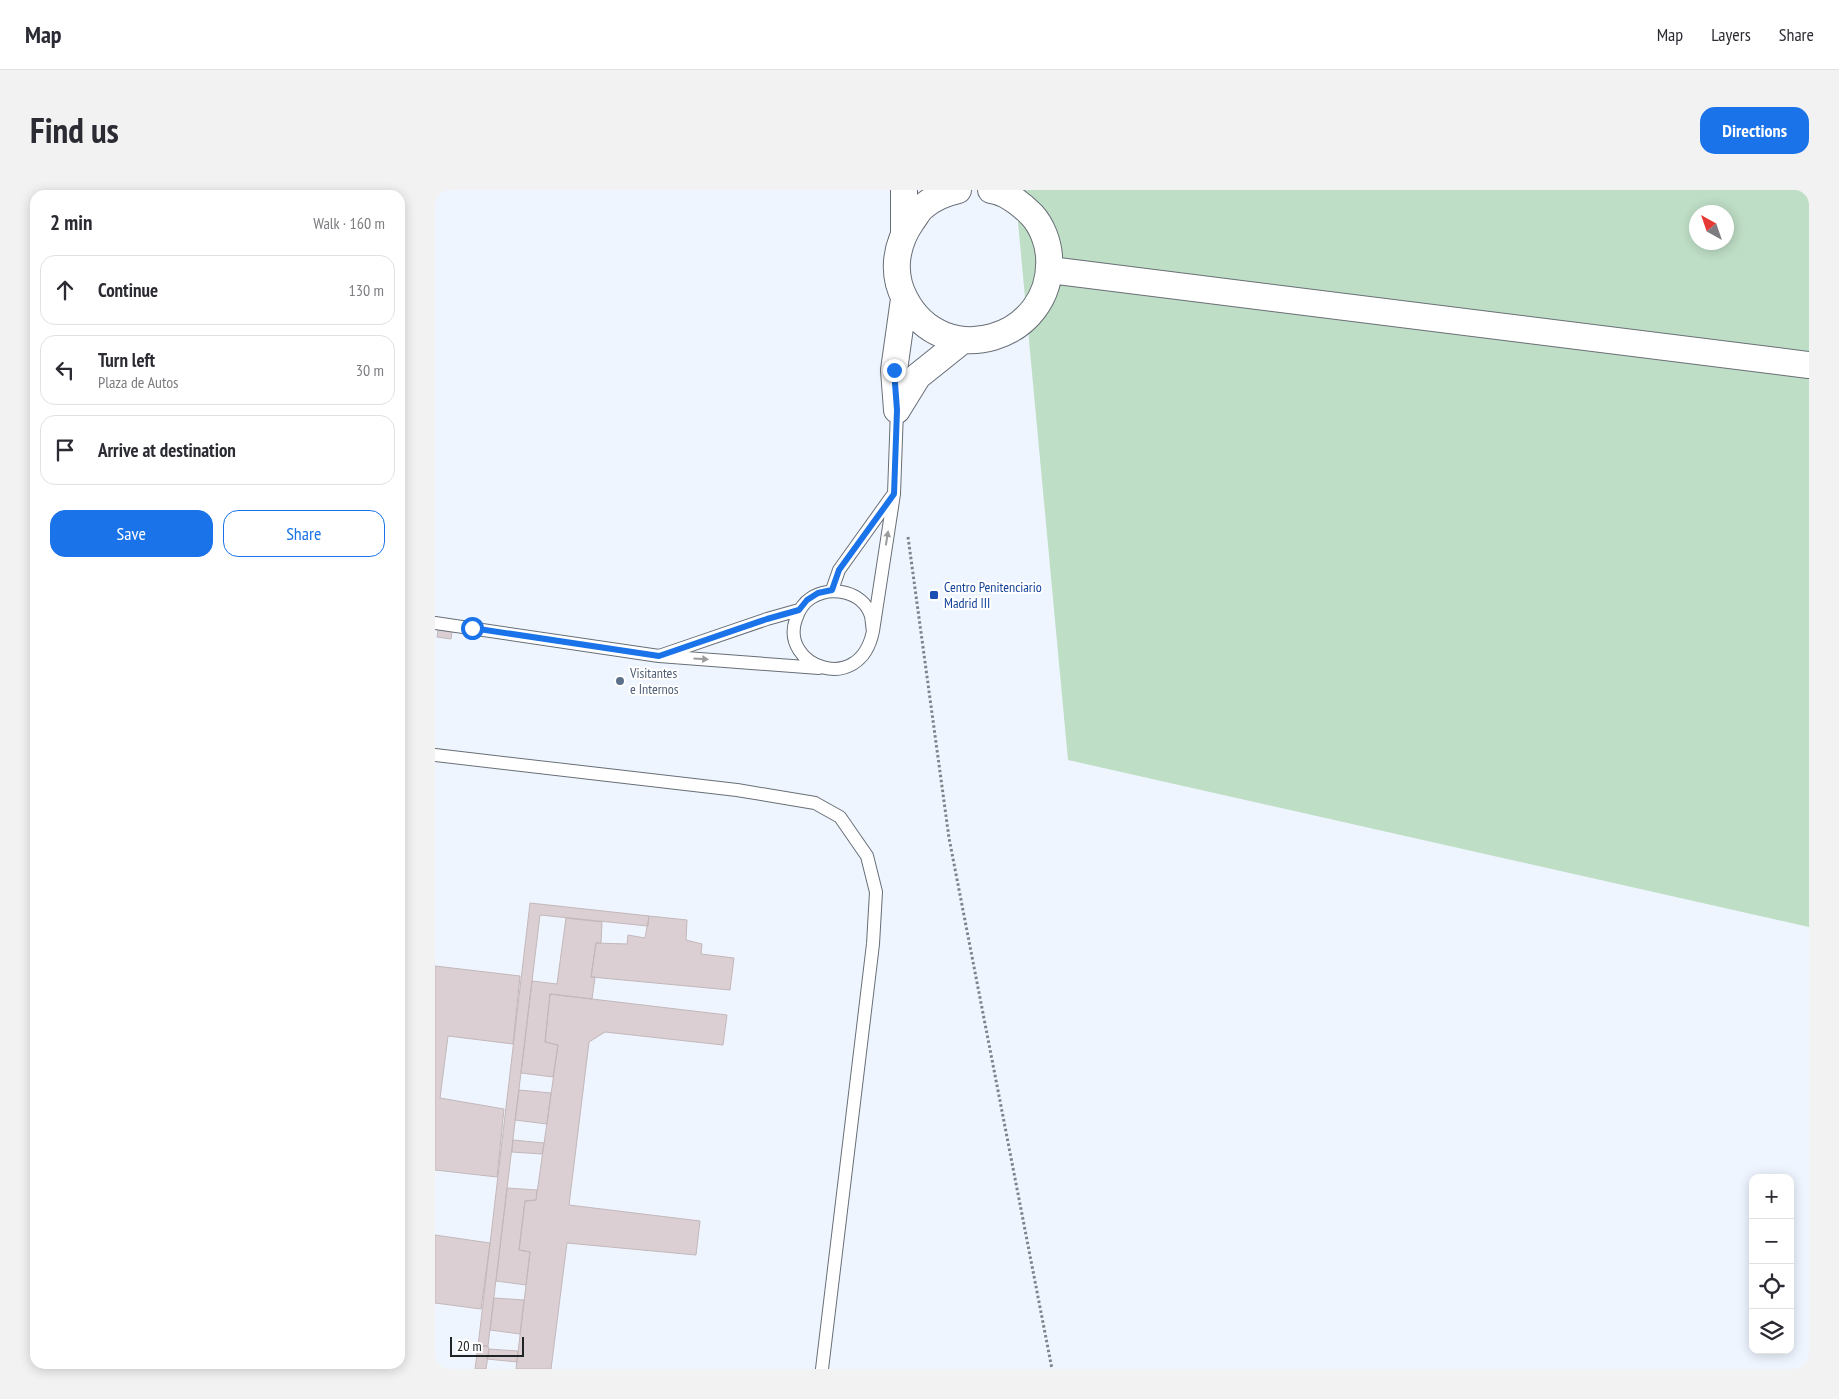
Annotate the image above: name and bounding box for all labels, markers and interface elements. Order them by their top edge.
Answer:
text: Map [25,19,62,50]
text: Map [1657,23,1683,46]
text: Layers [1711,23,1751,46]
text: Share [1779,23,1814,46]
text: Find us [30,107,119,153]
button: Directions [1700,107,1809,154]
north arrow [1689,205,1734,250]
text: 2 min [50,209,92,236]
text: Walk · 160 m [313,213,385,233]
icon: ahead [51,276,79,304]
text: Continue [98,278,158,302]
text: 130 m [349,280,384,300]
text: Turn left [98,348,155,372]
icon: left [51,356,79,384]
route end [883,359,906,382]
text: 30 m [356,360,384,380]
text: Plaza de Autos [98,372,179,392]
icon: arrive [51,436,79,464]
text: Arrive at destination [98,438,236,462]
button: Save [50,510,213,557]
button: Share [223,510,385,557]
one-way arrow [884,529,892,545]
place label: Centro Penitenciario Madrid III [944,578,1042,612]
marker: Centro Penitenciario Madrid III [928,589,940,601]
route start [461,617,484,640]
one-way arrow [693,656,709,664]
place label: Visitantes e Internos [629,664,679,698]
marker: Visitantes e Internos [614,675,626,687]
map controls [1749,1174,1794,1354]
button: + [1749,1174,1794,1219]
button: − [1749,1219,1794,1264]
button: locate [1749,1264,1794,1309]
button: layers [1749,1309,1794,1354]
scale bar [450,1334,524,1357]
text: 20 m [457,1337,482,1355]

